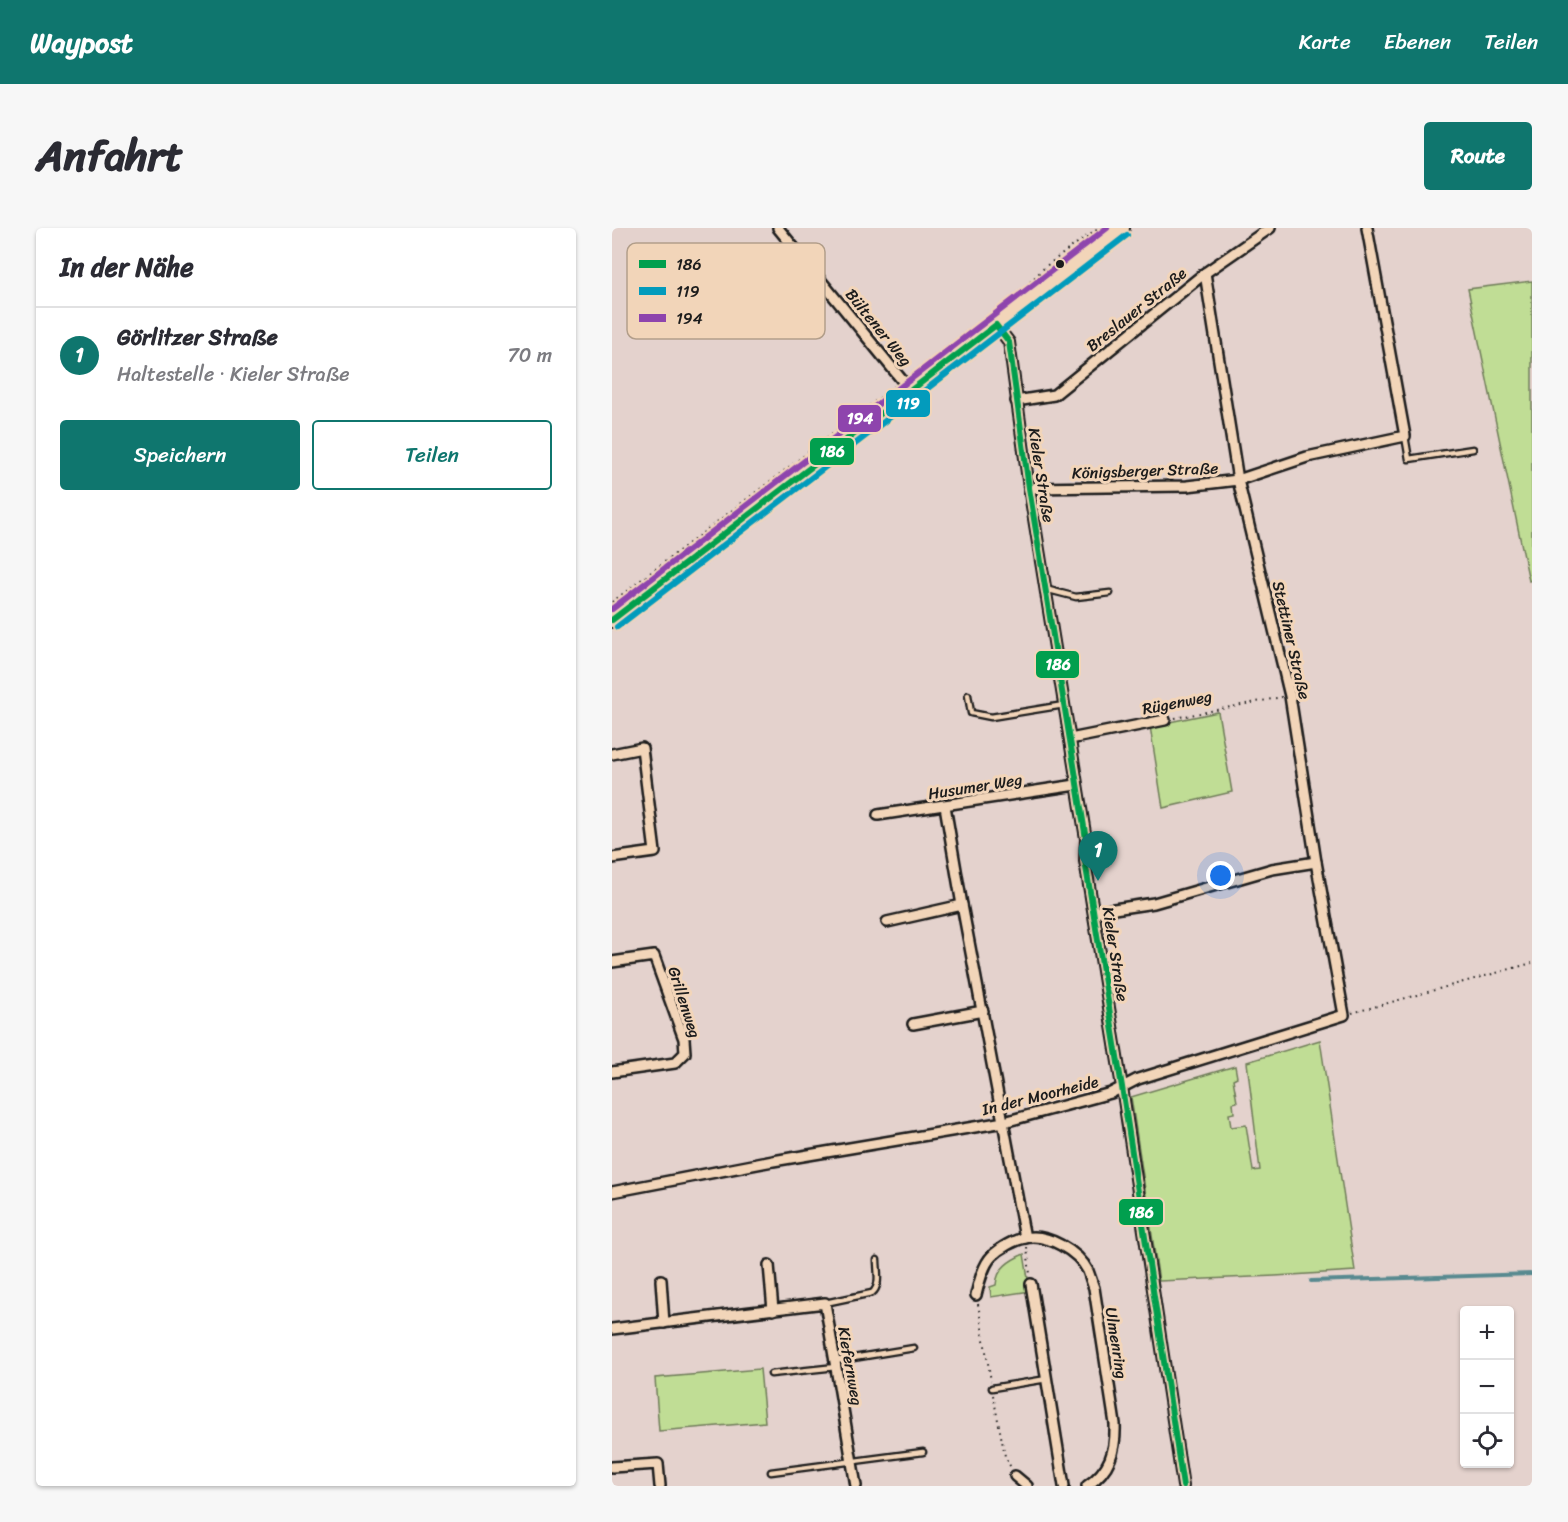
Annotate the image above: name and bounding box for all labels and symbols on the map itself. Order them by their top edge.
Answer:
legend [627,243,825,339]
text: 186 [676,250,702,279]
unlabelled marker [1054,258,1066,270]
street label: Breslauer Straße [1079,259,1193,359]
text: 119 [676,277,700,306]
street label: Bültener Weg [838,282,920,373]
text: 194 [676,304,703,333]
line badge: 119 [885,389,931,418]
text: 119 [896,389,920,418]
line badge: 194 [837,404,882,433]
text: 194 [847,404,873,433]
street label: Kieler Straße [1020,426,1063,525]
line badge: 186 [809,437,855,466]
text: 186 [819,437,845,466]
street label: Königsberger Straße [1071,453,1219,488]
street label: Stettiner Straße [1264,578,1319,702]
line badge: 186 [1035,650,1080,679]
text: 186 [1045,650,1071,679]
street label: Rügenweg [1140,682,1215,723]
street label: Husumer Weg [926,765,1024,808]
pin: 1 [1078,832,1118,881]
your location [1206,861,1235,890]
street label: Kieler Straße [1094,905,1137,1004]
street label: Grillenweg [659,963,710,1042]
street label: In der Moorheide [978,1067,1102,1124]
line badge: 186 [1118,1198,1164,1226]
text: 186 [1128,1198,1154,1227]
street label: Ulmenring [1097,1305,1136,1381]
street label: Kiefernweg [829,1324,872,1408]

